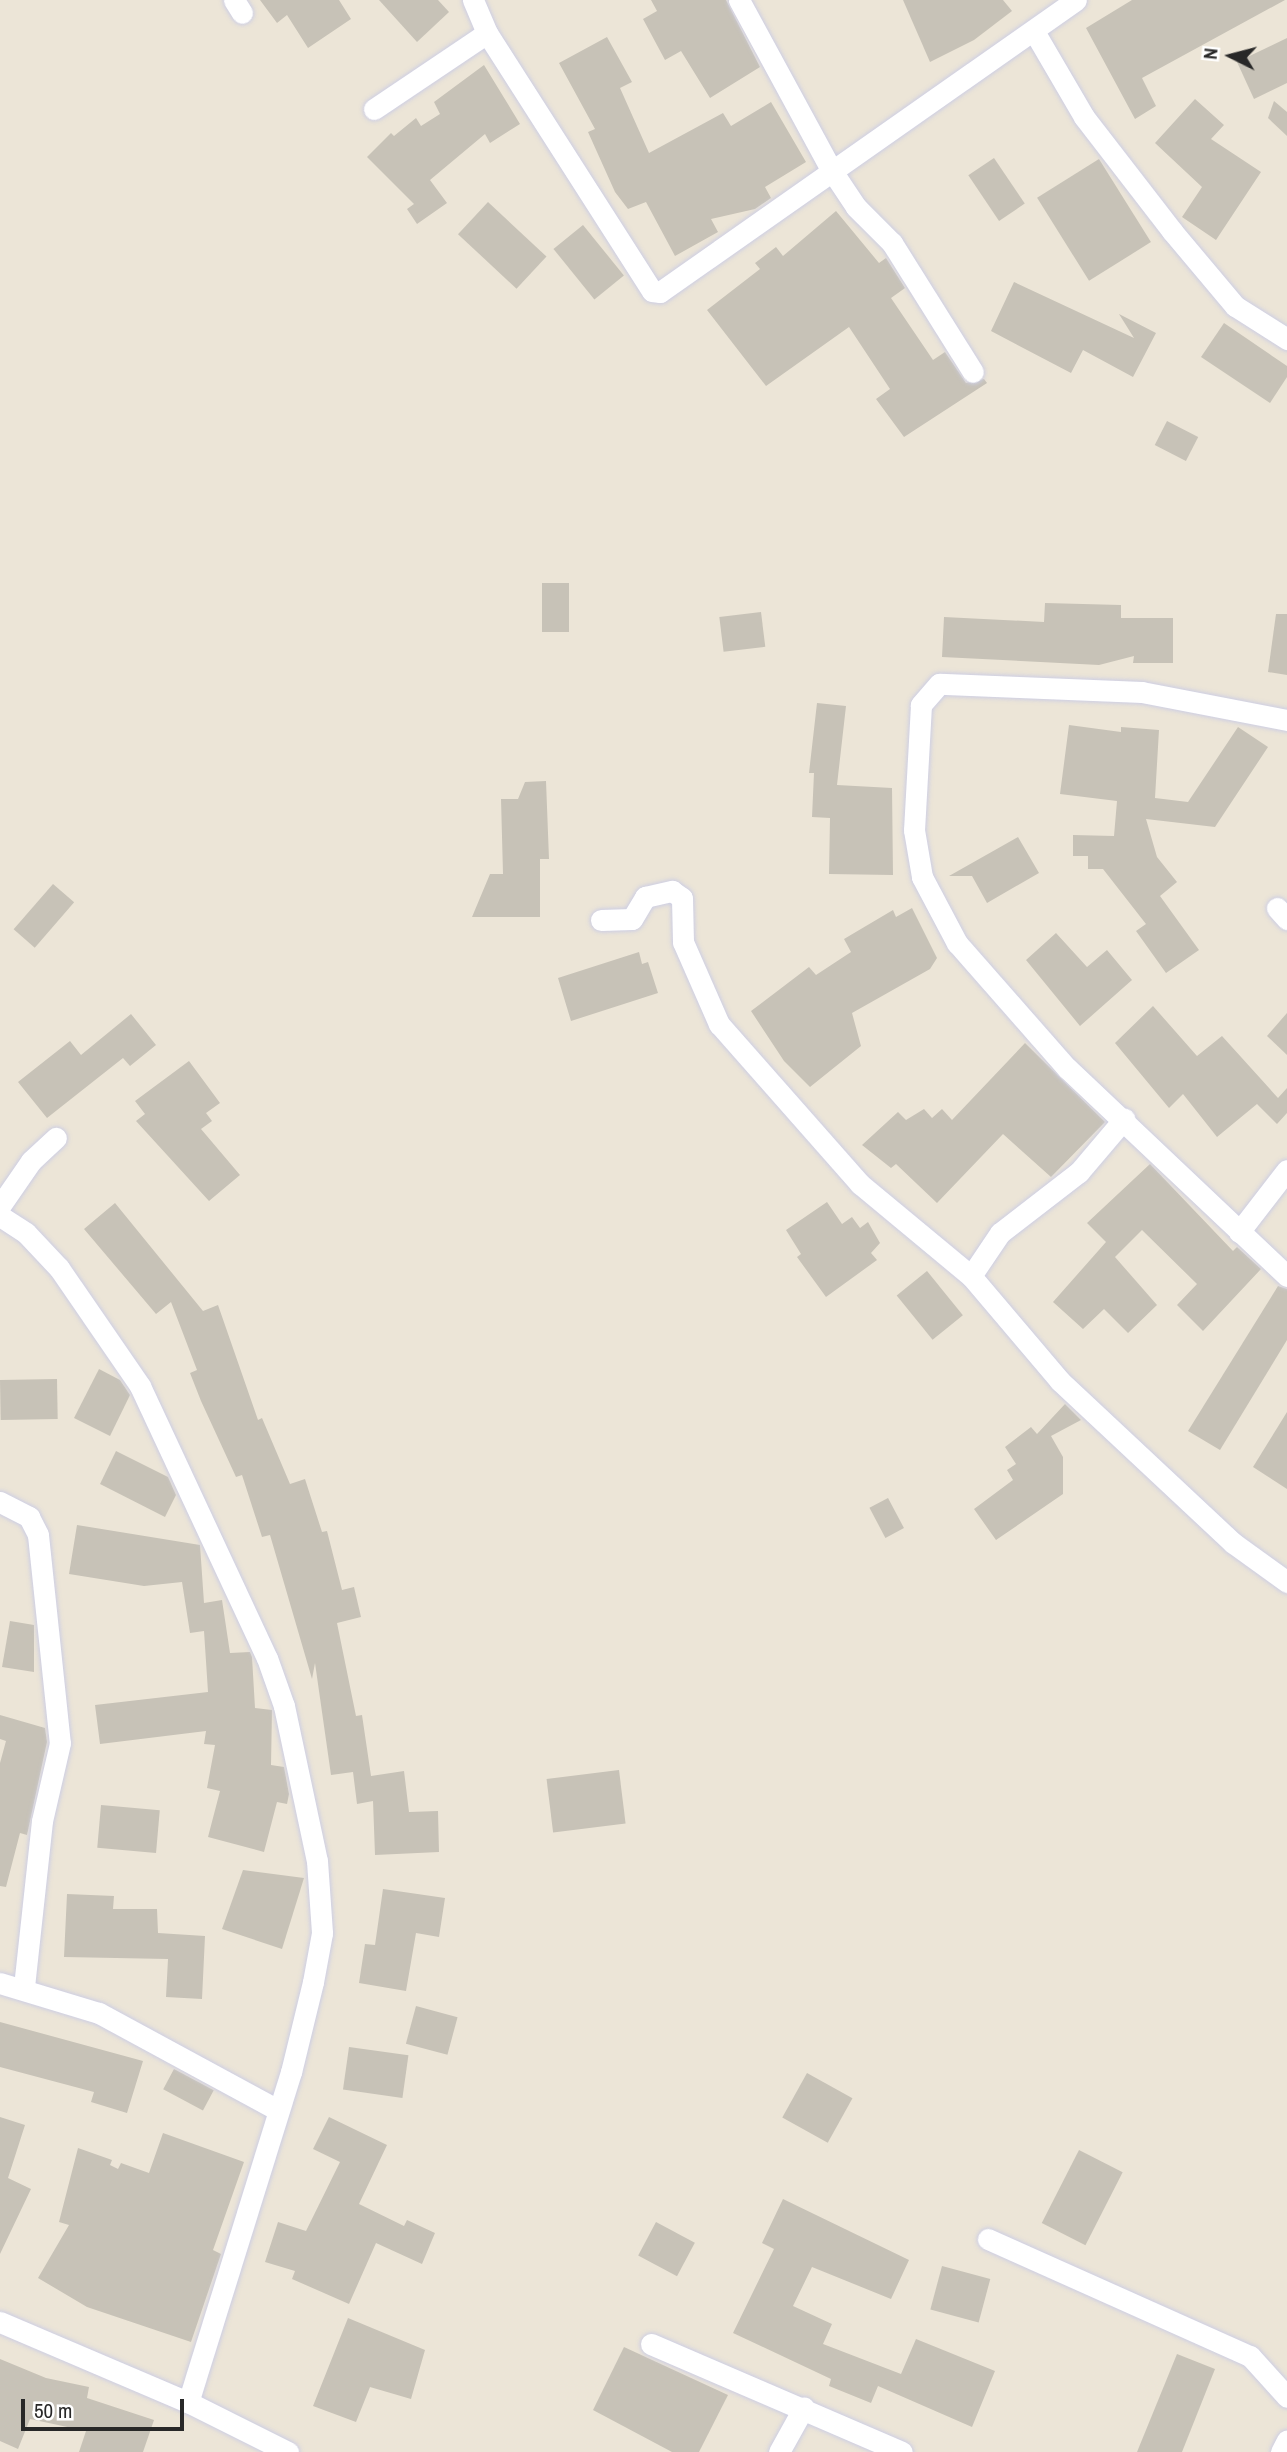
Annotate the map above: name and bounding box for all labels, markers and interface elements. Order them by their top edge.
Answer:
north arrow [1196,21,1266,91]
text: N [1197,47,1224,61]
scale bar [24,2386,187,2430]
text: 50 m [34,2396,72,2425]

